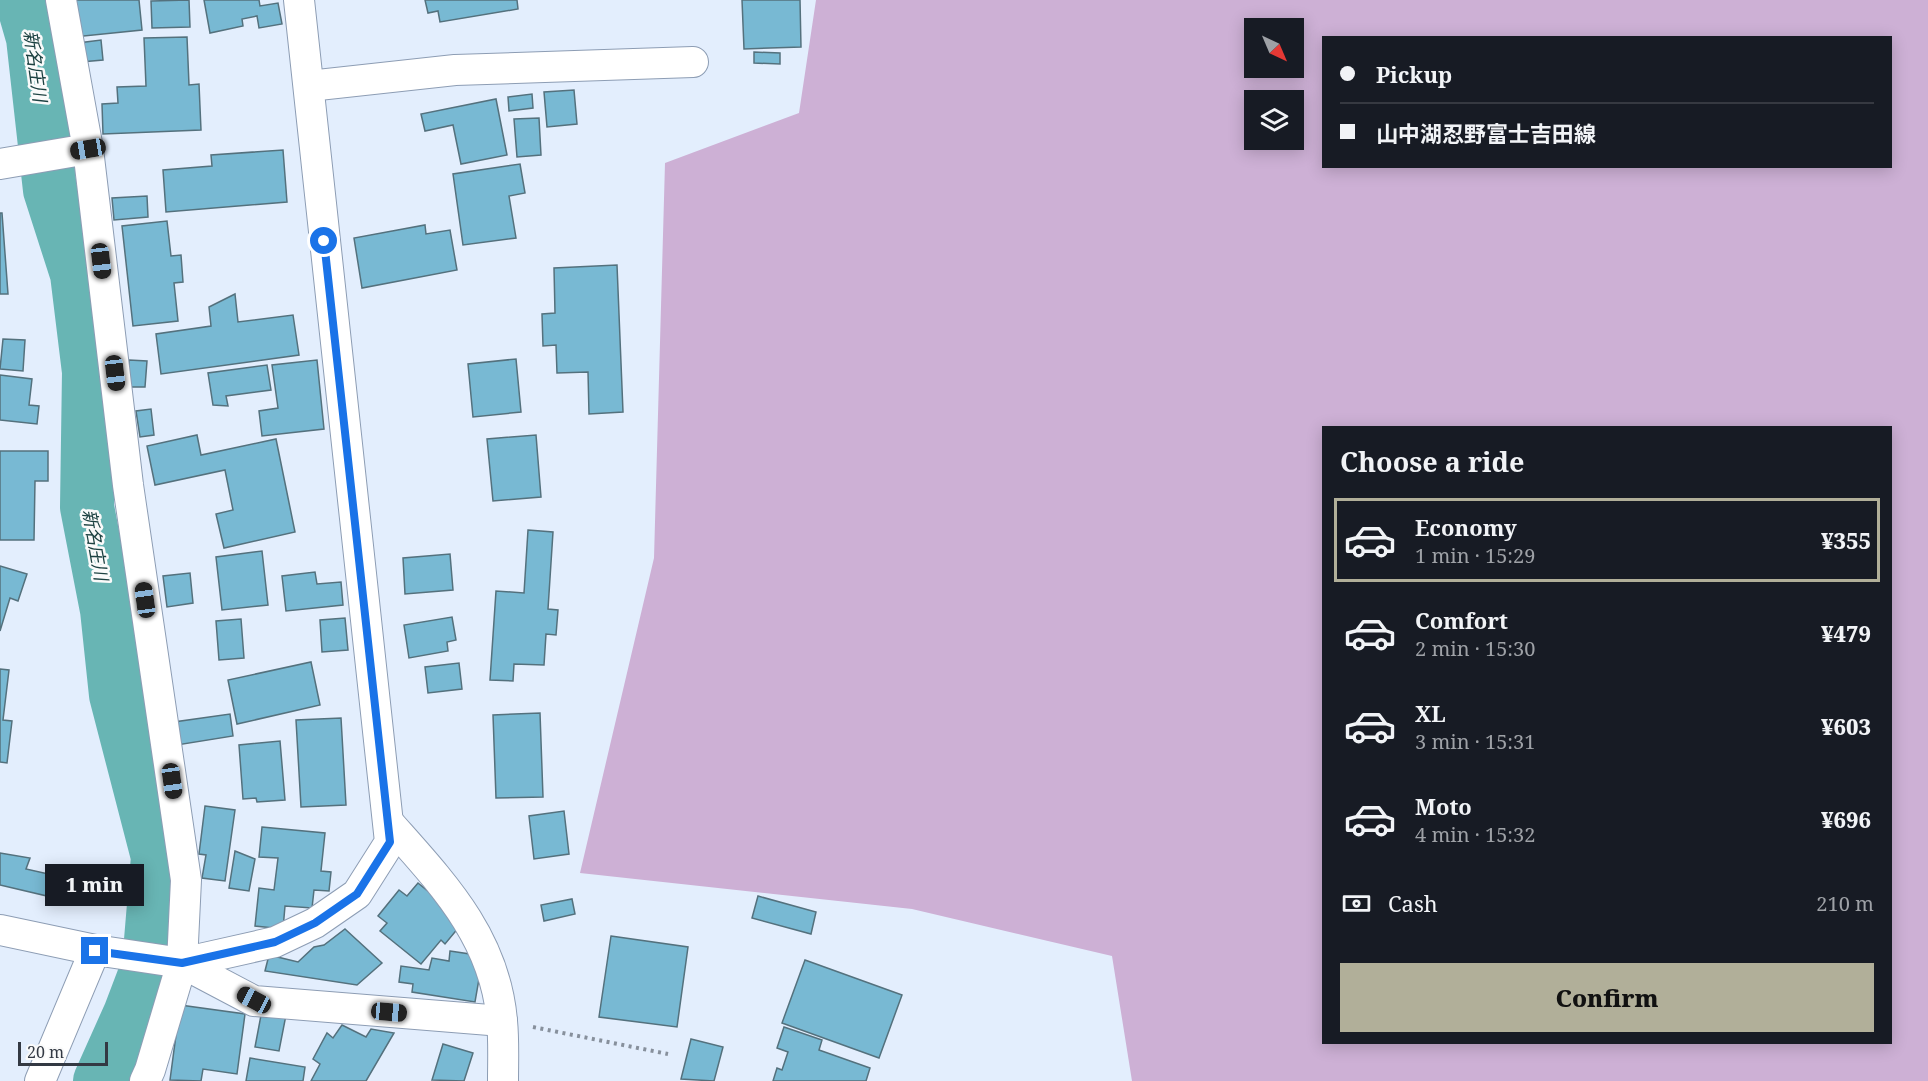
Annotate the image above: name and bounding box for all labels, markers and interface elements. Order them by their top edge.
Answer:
north arrow [1244,18,1304,78]
map controls [1244,18,1304,150]
water label: 新名庄川 [19,29,53,105]
text: Pickup [1376,59,1452,89]
button: layers [1244,90,1304,150]
text: 山中湖忍野富士吉田線 [1376,118,1596,148]
car [69,137,107,161]
route start [310,227,337,254]
car [90,242,112,280]
car [104,354,126,392]
text: Choose a ride [1340,443,1525,480]
water label: 新名庄川 [78,507,114,584]
text: Economy [1415,512,1517,542]
icon: car [1343,513,1397,567]
text: ¥355 [1821,525,1871,555]
text: 1 min · 15:29 [1415,542,1535,569]
car [134,581,156,619]
text: Comfort [1415,605,1508,635]
icon: car [1343,606,1397,660]
text: ¥479 [1821,618,1871,648]
text: 2 min · 15:30 [1415,635,1535,662]
text: XL [1415,698,1446,728]
icon: car [1343,699,1397,753]
text: ¥603 [1821,711,1871,741]
text: 3 min · 15:31 [1415,728,1535,755]
car [161,762,183,800]
text: Moto [1415,791,1472,821]
icon: car [1343,792,1397,846]
text: ¥696 [1821,804,1871,834]
text: 4 min · 15:32 [1415,821,1535,848]
callout: 1 min [46,864,144,906]
text: 1 min [66,871,123,898]
icon: cash [1340,887,1373,920]
text: Cash [1388,888,1438,918]
text: 210 m [1816,890,1874,917]
route end [81,937,108,964]
button: Confirm [1340,963,1874,1032]
car [234,984,274,1016]
car [370,1001,408,1023]
scale bar [18,1039,108,1066]
text: 20 m [27,1041,64,1063]

